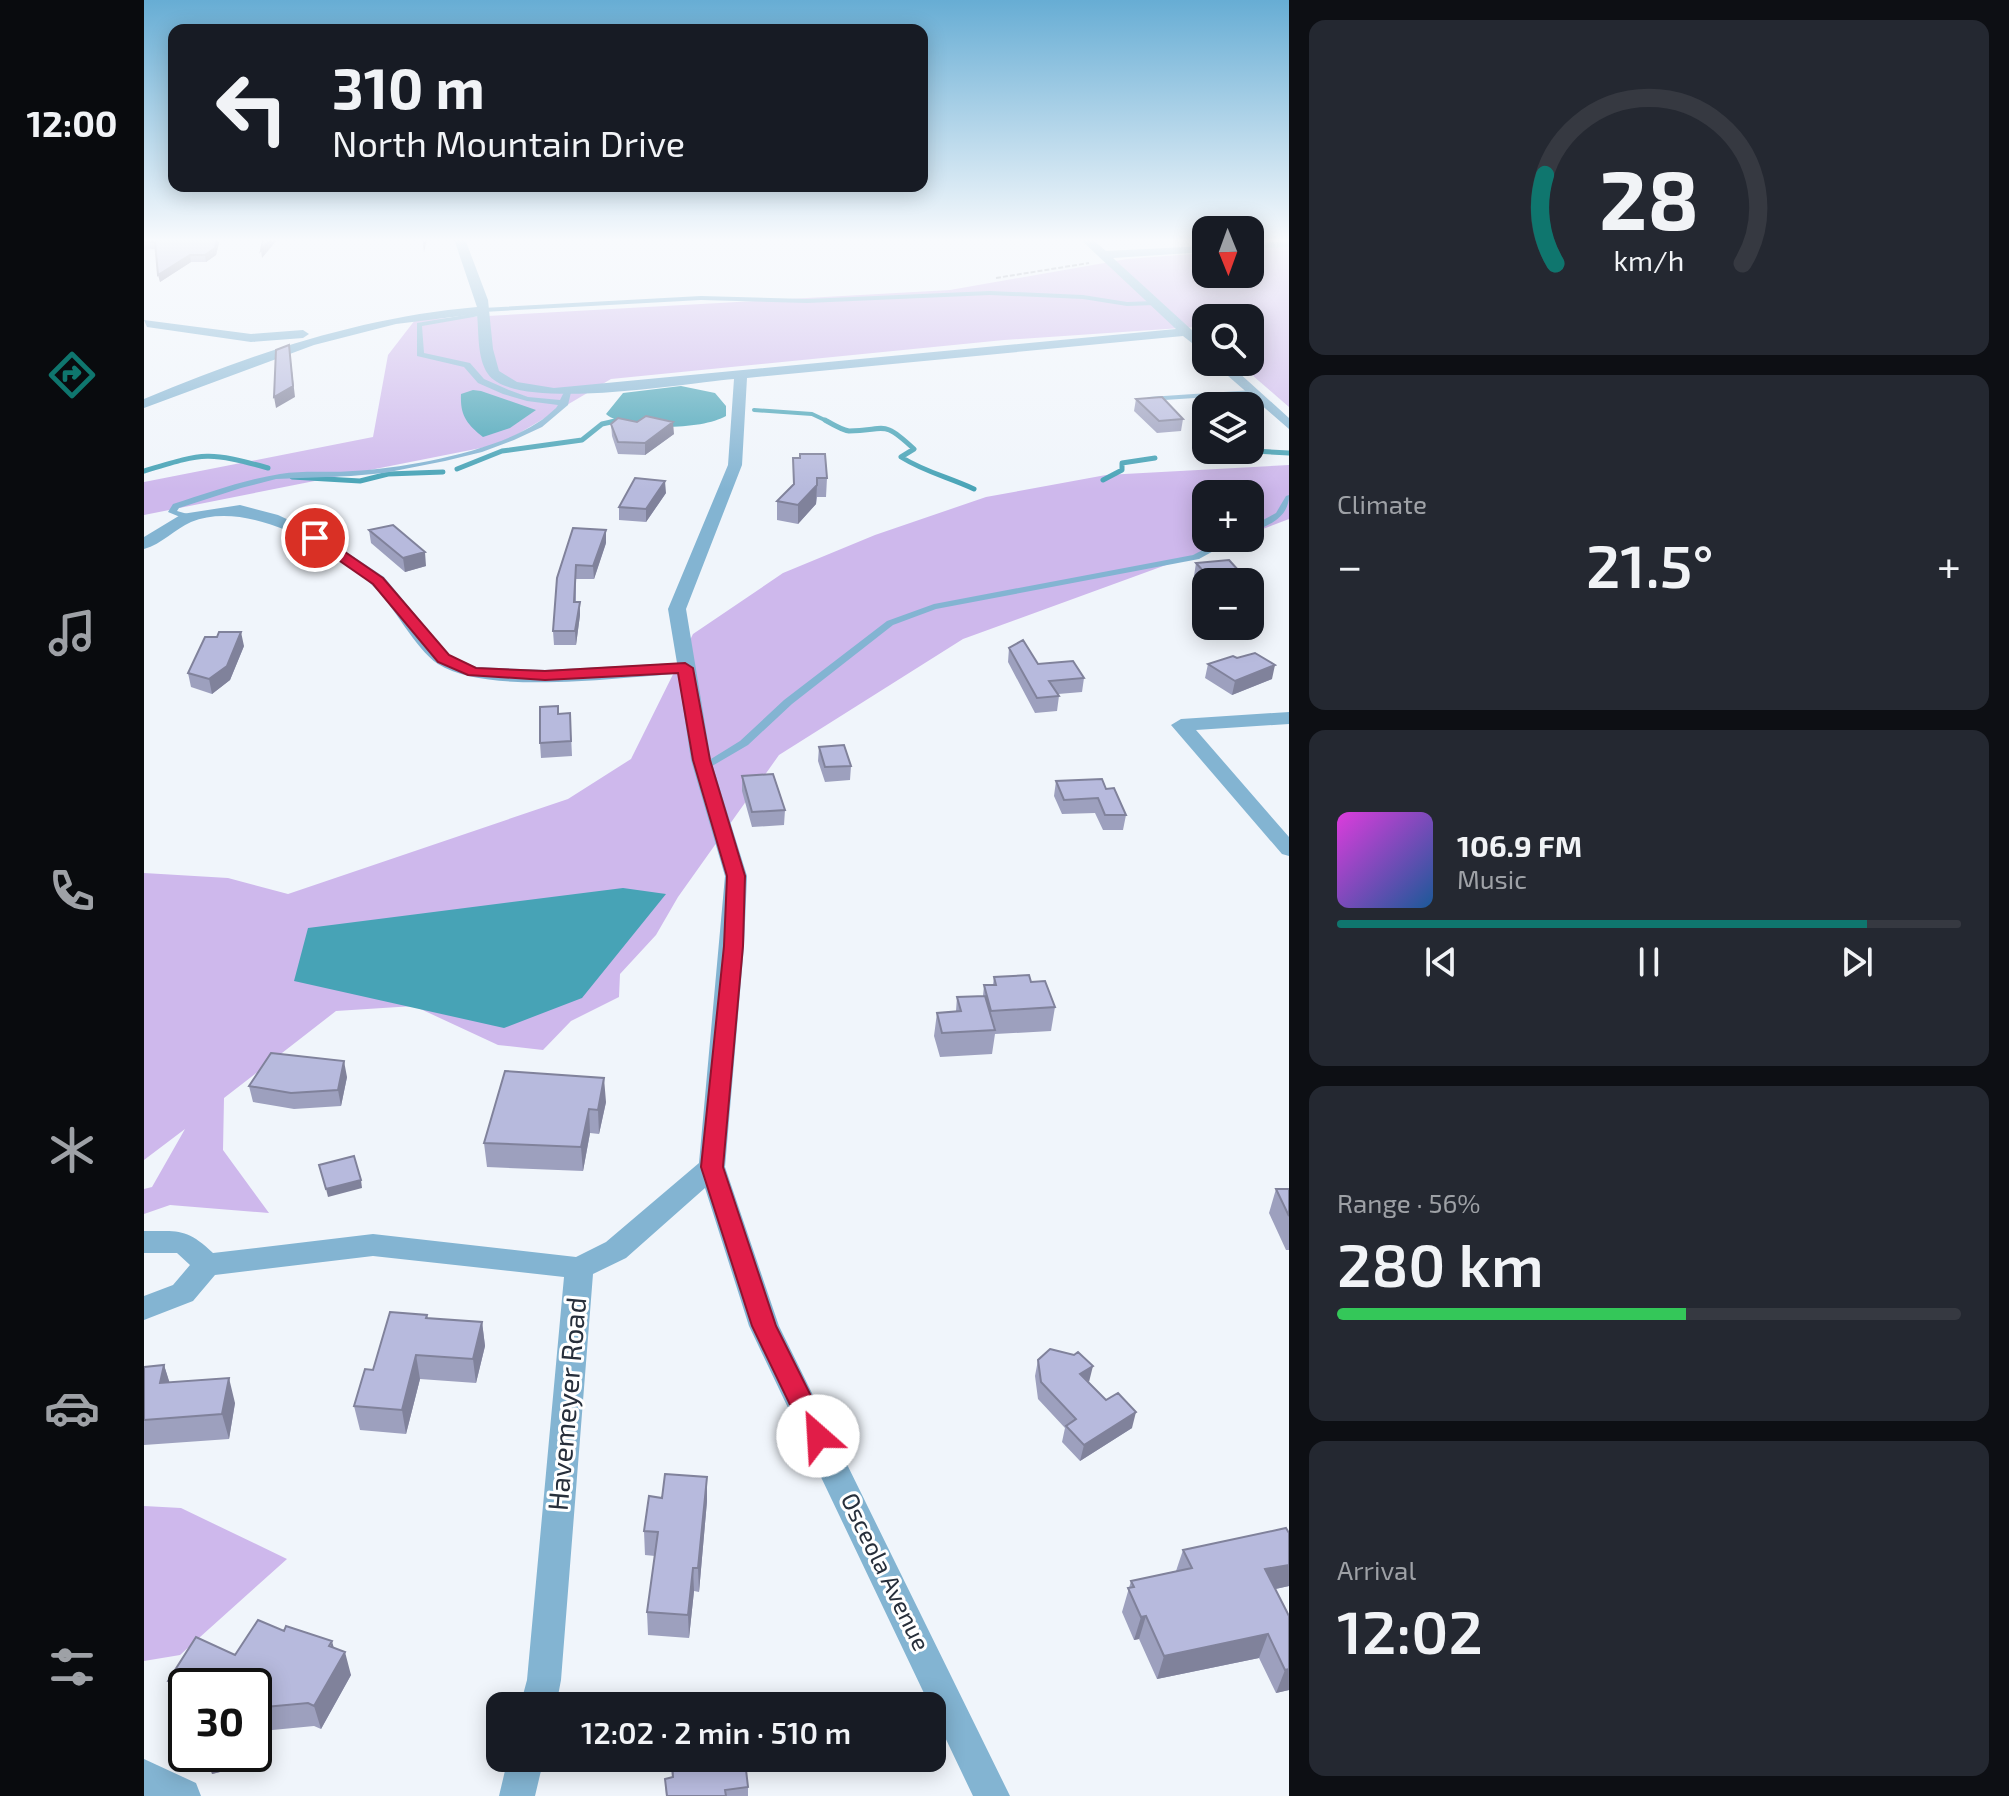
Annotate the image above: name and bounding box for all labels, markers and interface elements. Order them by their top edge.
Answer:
text: 310 m [332,53,485,120]
icon: left [200,56,304,160]
text: 12:00 [26,101,118,144]
text: North Mountain Drive [332,121,685,164]
text: 28 [1599,146,1699,246]
north arrow [1192,216,1264,288]
map controls [1192,216,1264,640]
text: km/h [1614,242,1684,277]
button: search [1192,304,1264,376]
icon: directions [44,347,100,403]
button: layers [1192,392,1264,464]
button: + [1192,480,1264,552]
text: Climate [1337,488,1427,519]
pin [281,504,349,572]
icon: arrive [293,516,337,560]
text: 21.5° [1586,528,1714,600]
text: − [1337,538,1363,591]
text: + [1937,538,1961,591]
button: − [1192,568,1264,640]
icon: music [44,605,100,661]
text: 106.9 FM [1457,827,1582,863]
icon: phone [44,863,100,919]
text: Music [1457,863,1527,894]
icon: previous [1419,940,1463,984]
icon: pause [1627,940,1671,984]
icon: next [1835,940,1879,984]
icon: climate [44,1122,100,1178]
text: Range · 56% [1337,1187,1481,1218]
text: 280 km [1337,1227,1544,1299]
street label: Havemeyer Road [540,1296,592,1512]
icon: car [44,1380,100,1436]
position arrow [776,1394,860,1478]
street label: Osceola Avenue [836,1488,937,1655]
text: Arrival [1337,1554,1416,1585]
text: 12:02 [1337,1594,1483,1666]
icon: filters [44,1639,100,1695]
speed limit sign: 30 [168,1668,272,1772]
text: 12:02 · 2 min · 510 m [581,1714,851,1750]

